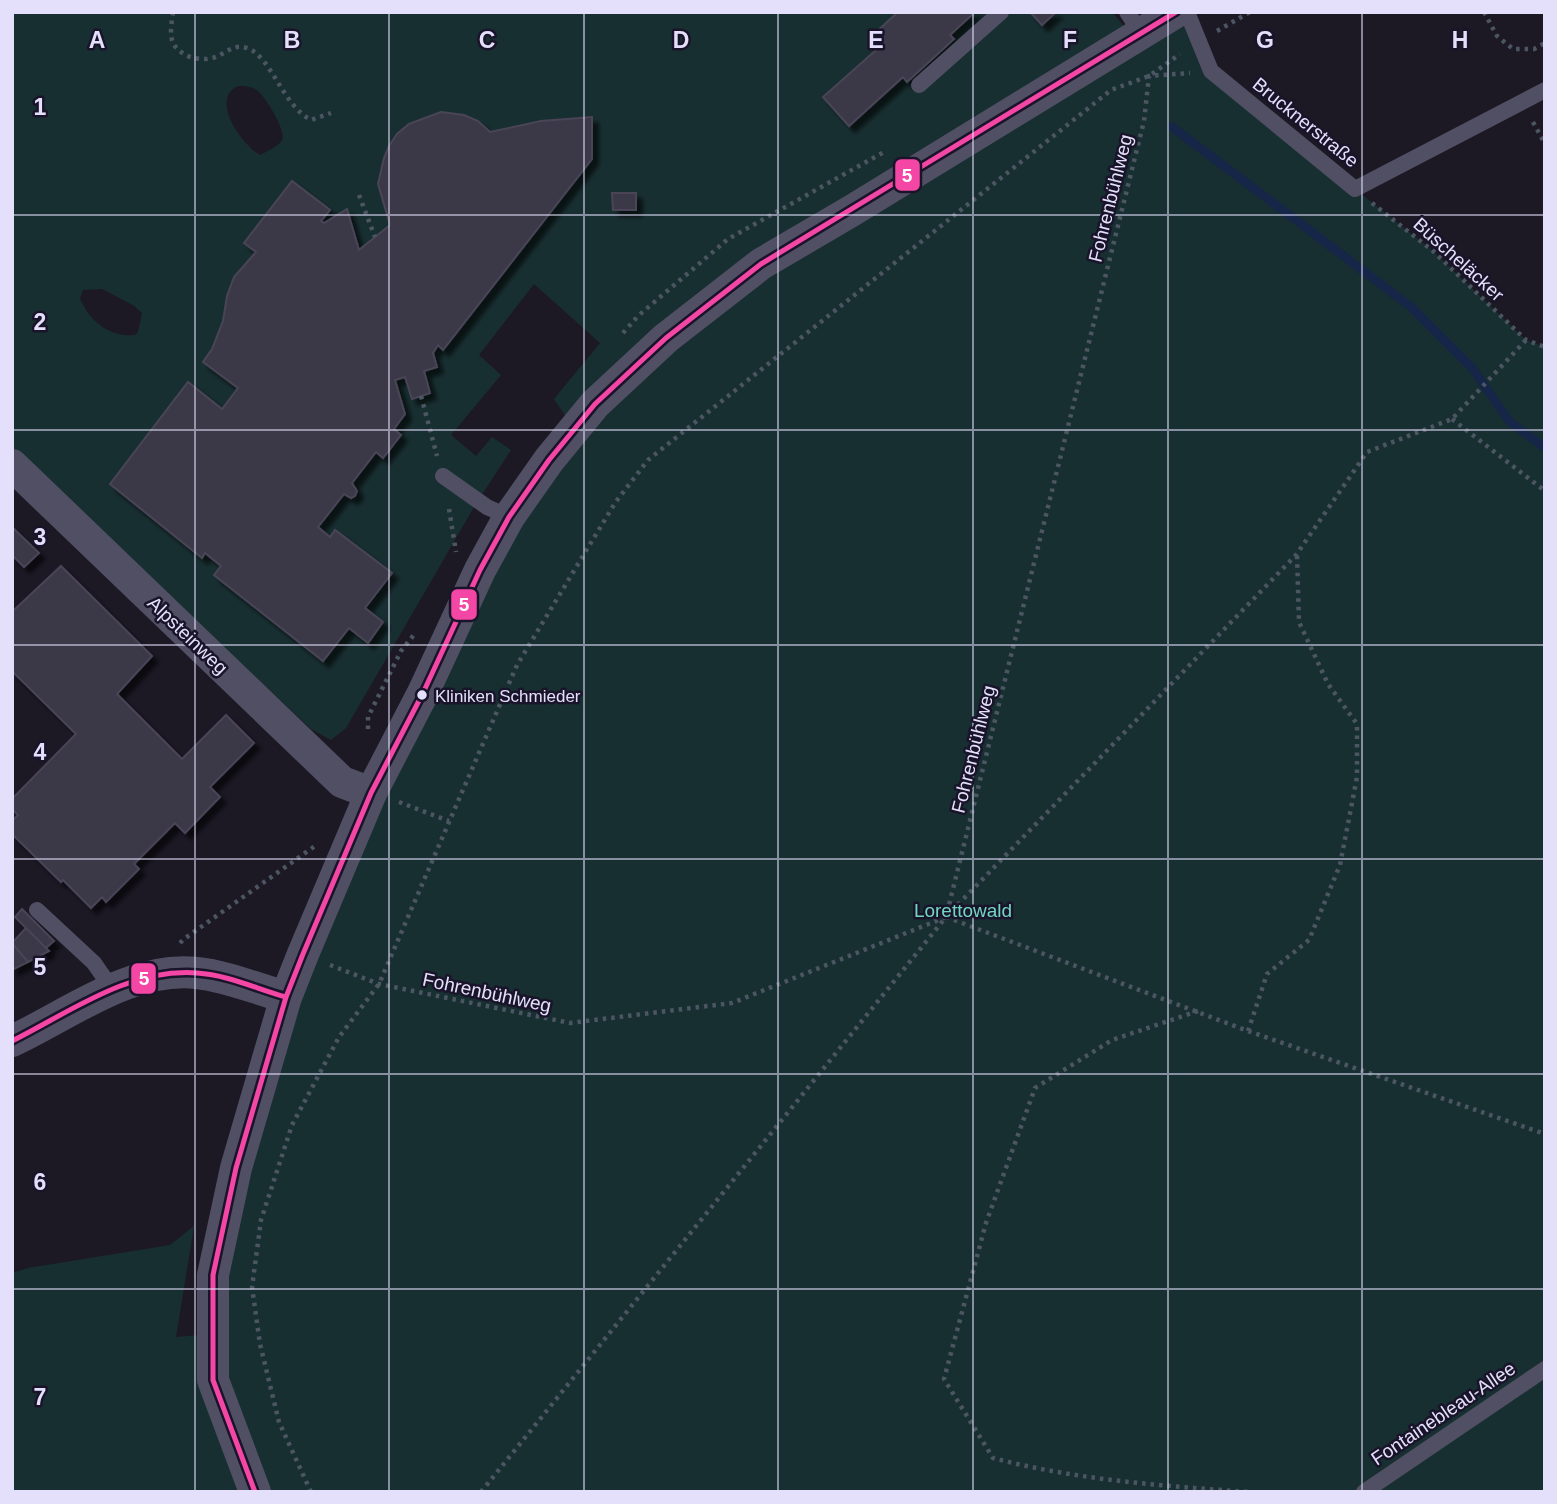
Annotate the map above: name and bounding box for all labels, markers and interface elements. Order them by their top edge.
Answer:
text: A [89,27,105,53]
text: B [284,27,300,53]
text: C [479,27,495,53]
text: D [673,27,689,53]
text: E [868,27,884,53]
text: F [1063,27,1077,53]
text: G [1256,27,1274,53]
text: H [1452,27,1468,53]
street label: Brucknerstraße [1249,73,1363,171]
text: 1 [34,94,47,120]
street label: Fohrenbühlweg [1084,132,1137,264]
line badge: 5 [894,158,921,192]
text: 5 [902,165,913,186]
street label: Büscheläcker [1409,213,1509,306]
text: 2 [34,309,46,335]
text: 3 [34,524,46,550]
line badge: 5 [450,588,478,621]
street label: Alpsteinweg [144,592,232,678]
text: 5 [459,594,470,615]
street label: Fohrenbühlweg [947,683,1000,815]
place label: Kliniken Schmieder [435,687,581,706]
marker: Kliniken Schmieder [415,688,429,702]
text: 4 [34,739,47,765]
park label: Lorettowald [914,900,1012,921]
text: 5 [34,954,47,980]
line badge: 5 [130,962,157,995]
text: 5 [139,968,150,989]
street label: Fohrenbühlweg [421,969,553,1016]
text: 6 [34,1169,46,1195]
street label: Fontainebleau-Allee [1367,1357,1519,1469]
text: 7 [34,1384,46,1410]

